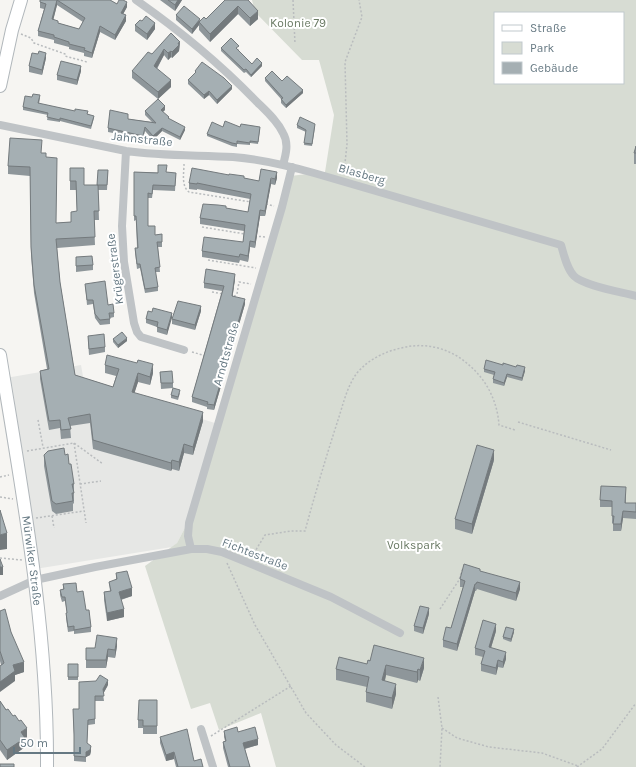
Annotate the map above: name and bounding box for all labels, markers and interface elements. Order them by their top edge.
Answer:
legend [494,12,624,84]
park label: Kolonie 79 [270,16,326,30]
text: Straße [530,21,566,35]
text: Park [530,41,555,55]
text: Gebäude [530,61,578,75]
street label: Jahnstraße [111,129,173,149]
street label: Blasberg [337,161,387,187]
street label: Krügerstraße [104,233,126,305]
street label: Arndtstraße [210,321,242,387]
street label: Mürwiker Straße [19,515,45,606]
street label: Fichtestraße [220,535,290,573]
park label: Volkspark [387,538,441,552]
scale bar [14,729,80,755]
text: 50 m [20,736,48,750]

